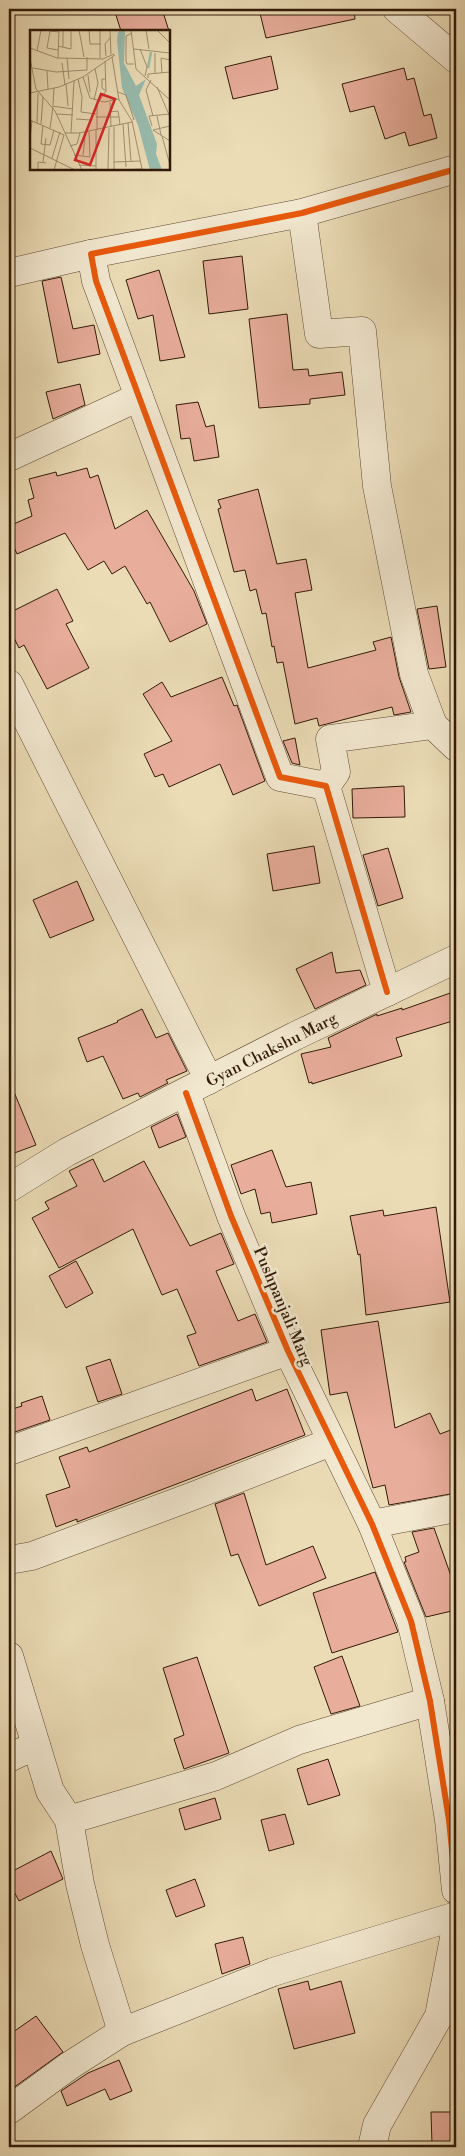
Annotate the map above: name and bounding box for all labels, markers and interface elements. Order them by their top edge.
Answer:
inset map [30,30,170,170]
street label: Gyan Chakshu Marg [203,1008,341,1092]
street label: Pushpanjali Marg [249,1244,317,1370]

